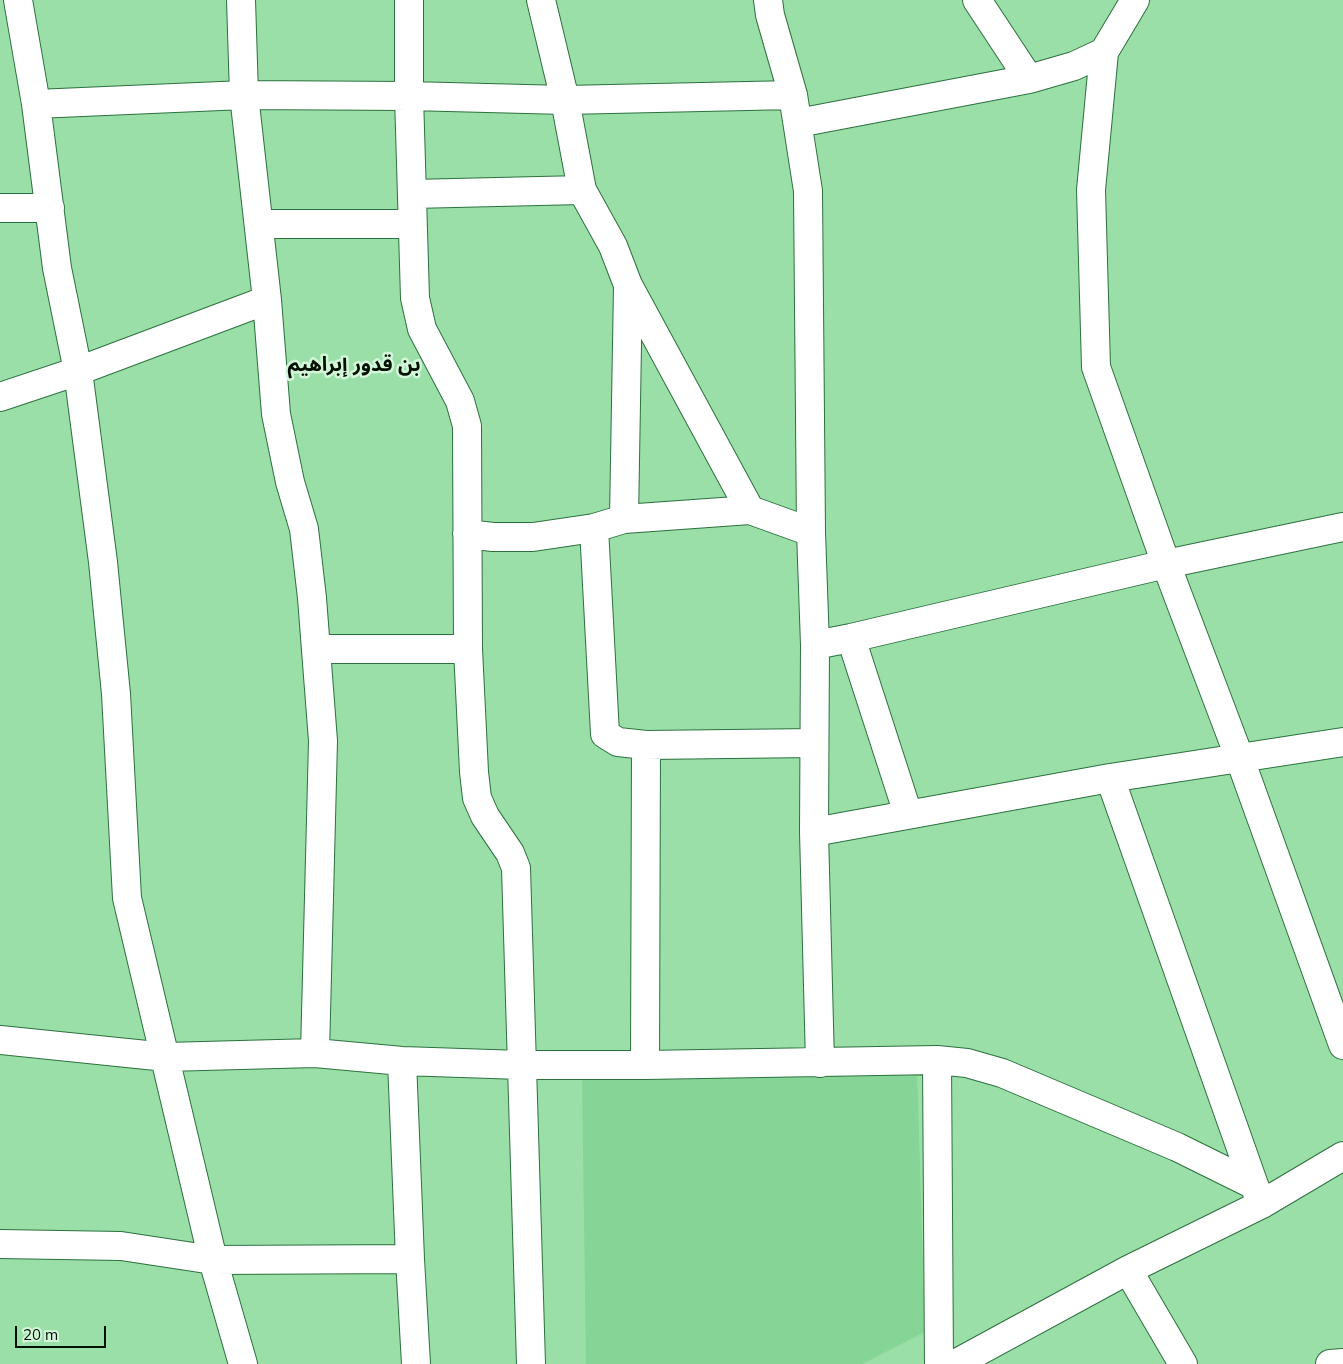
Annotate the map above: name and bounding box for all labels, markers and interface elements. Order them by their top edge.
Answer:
district label: بن قدور إبراهيم [288,353,420,377]
scale bar [18,1316,109,1348]
text: 20 m [23,1325,58,1344]

